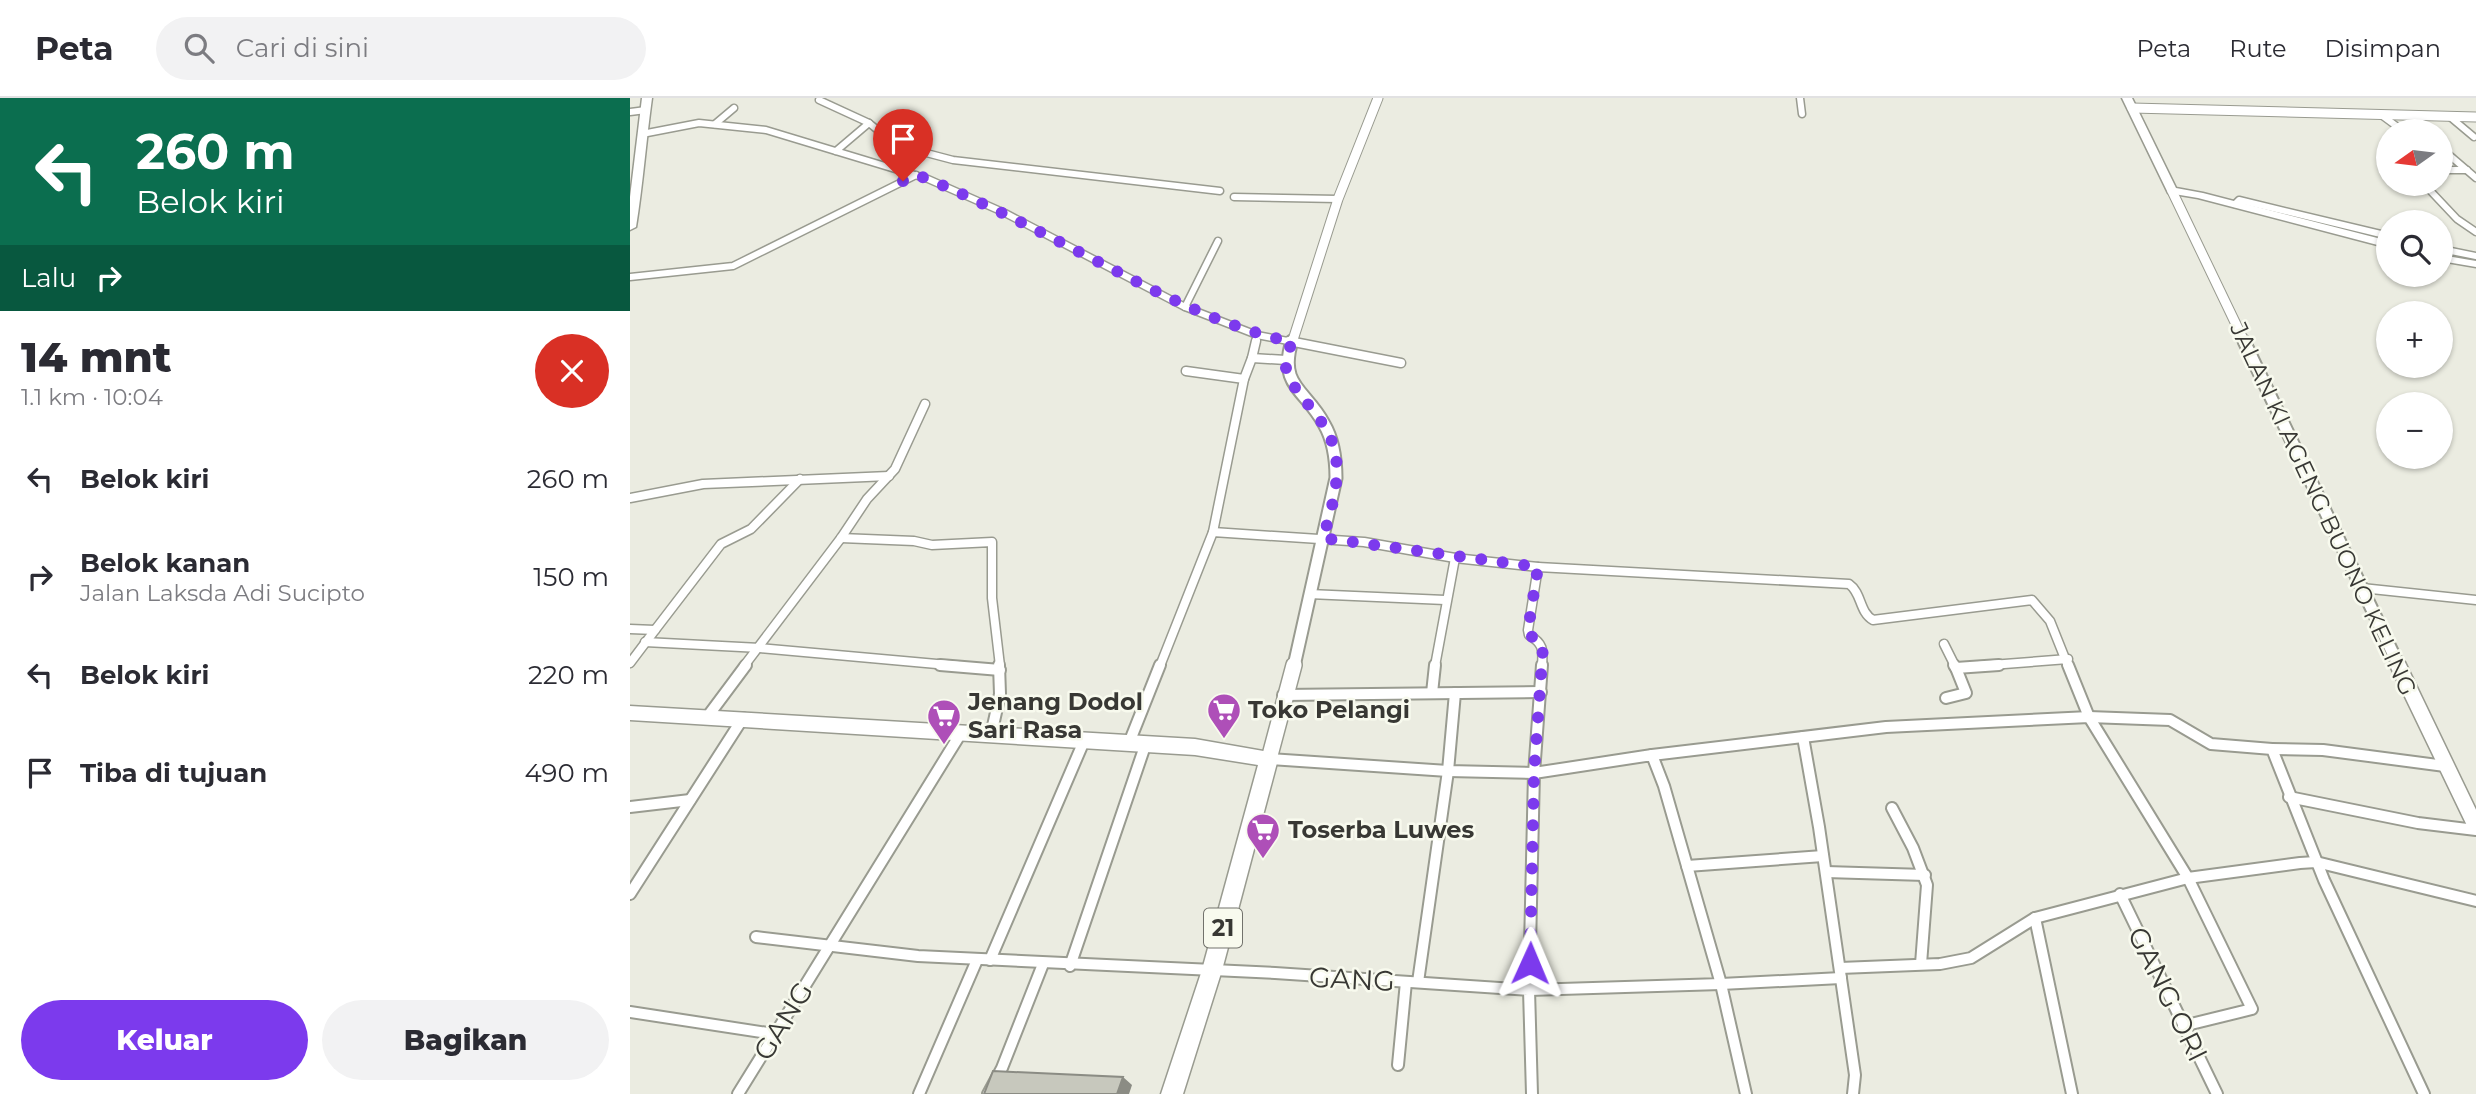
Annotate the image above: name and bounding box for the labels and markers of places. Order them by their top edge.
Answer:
pin [873,109,933,181]
place label: Jenang Dodol Sari Rasa [967,687,1143,744]
supermarket icon: Toko Pelangi [1205,691,1243,740]
place label: Toko Pelangi [1248,695,1410,724]
supermarket icon: Jenang Dodol Sari Rasa [925,697,963,746]
supermarket icon: Toserba Luwes [1244,811,1282,860]
place label: Toserba Luwes [1288,815,1474,844]

